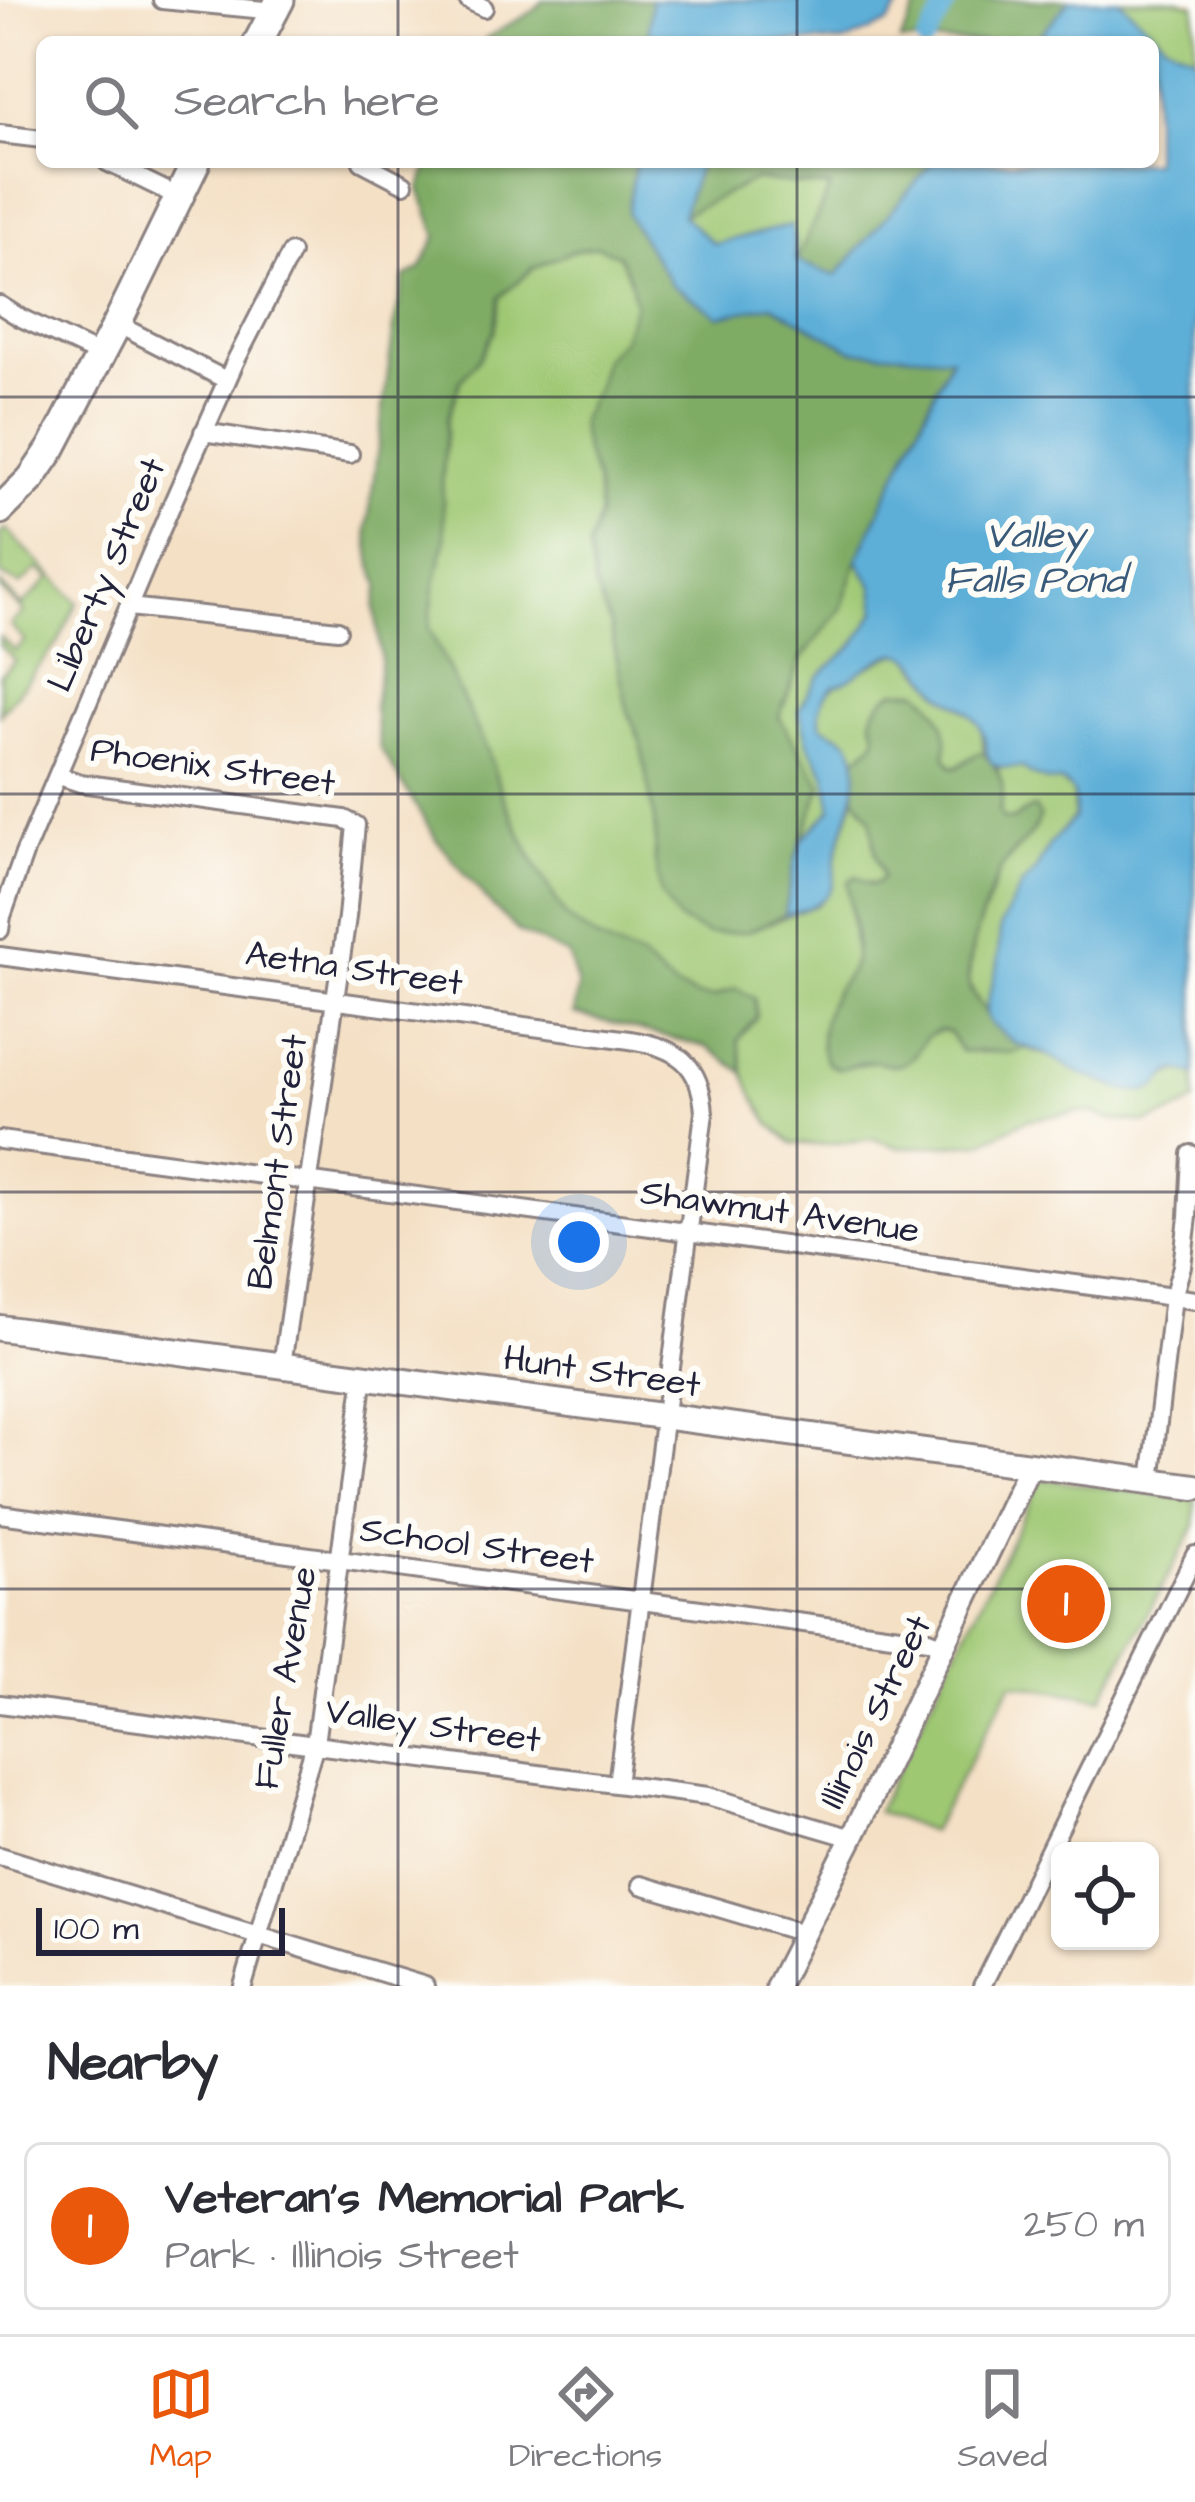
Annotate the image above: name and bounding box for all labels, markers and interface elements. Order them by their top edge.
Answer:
search box [36,36,1159,168]
icon: search [78,69,144,135]
text: Search here [174,71,440,133]
street label: Liberty Street [35,450,179,700]
water label: Valley Falls Pond [945,509,1132,608]
street label: Phoenix Street [87,725,339,809]
street label: Aetna Street [242,929,466,1010]
street label: Belmont Street [235,1031,321,1293]
street label: Shawmut Avenue [638,1167,922,1257]
your location [549,1212,609,1272]
street label: Hunt Street [500,1333,704,1411]
street label: School Street [357,1504,598,1588]
pin: 1 [1027,1559,1105,1649]
street label: Fuller Avenue [241,1563,331,1793]
street label: Illinois Street [807,1606,945,1817]
street label: Valley Street [322,1686,544,1766]
map controls [1051,1842,1159,1950]
button: locate [1051,1842,1159,1950]
scale bar [36,1902,285,1955]
text: 100 m [54,1906,139,1952]
text: Nearby [48,2029,218,2100]
text: Veteran's Memorial Park [165,2168,684,2230]
text: 1 [88,2199,93,2253]
text: 250 m [1023,2199,1144,2253]
text: Park · Illinois Street [165,2230,519,2284]
tab: Map [148,2361,214,2479]
tab: Directions [509,2361,662,2479]
tab: Saved [957,2361,1047,2479]

